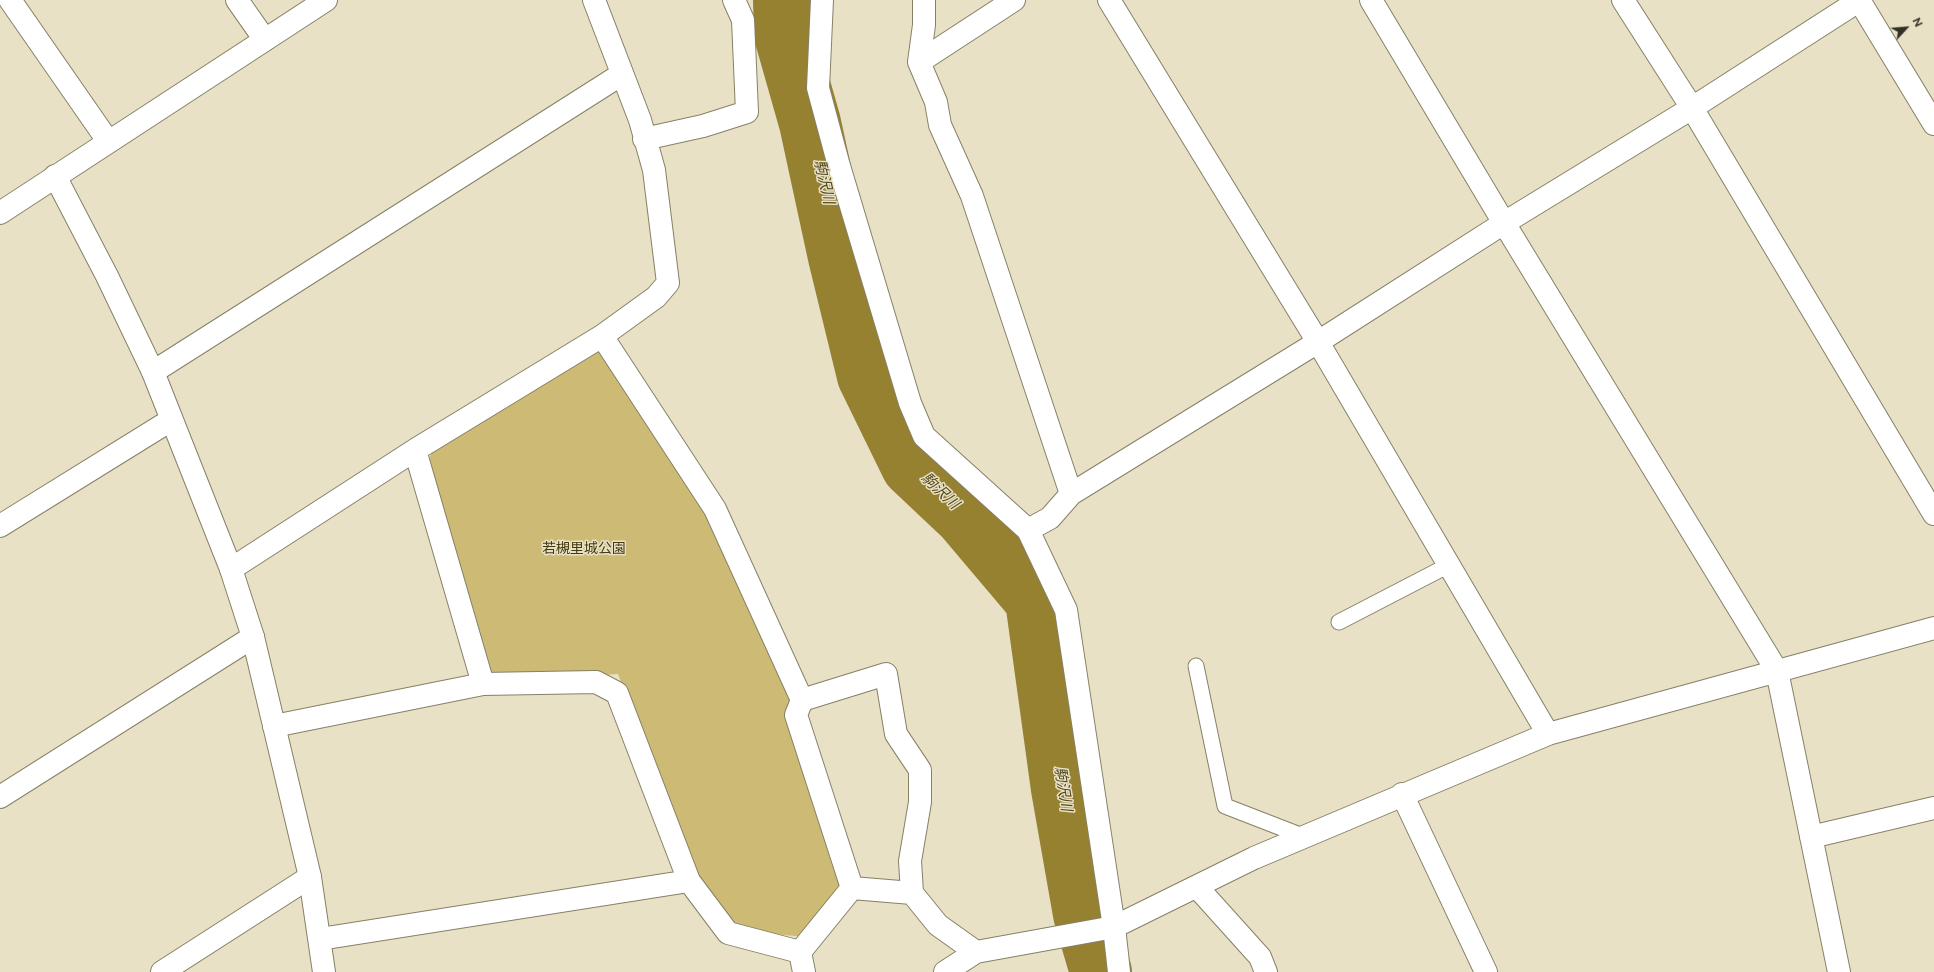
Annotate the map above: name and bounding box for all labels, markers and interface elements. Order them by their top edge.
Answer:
north arrow [1886,8,1926,48]
text: N [1910,16,1925,29]
water label: 駒沢川 [810,158,838,206]
water label: 駒沢川 [917,469,963,513]
park label: 若槻里城公園 [542,541,626,557]
water label: 駒沢川 [1051,765,1075,813]

